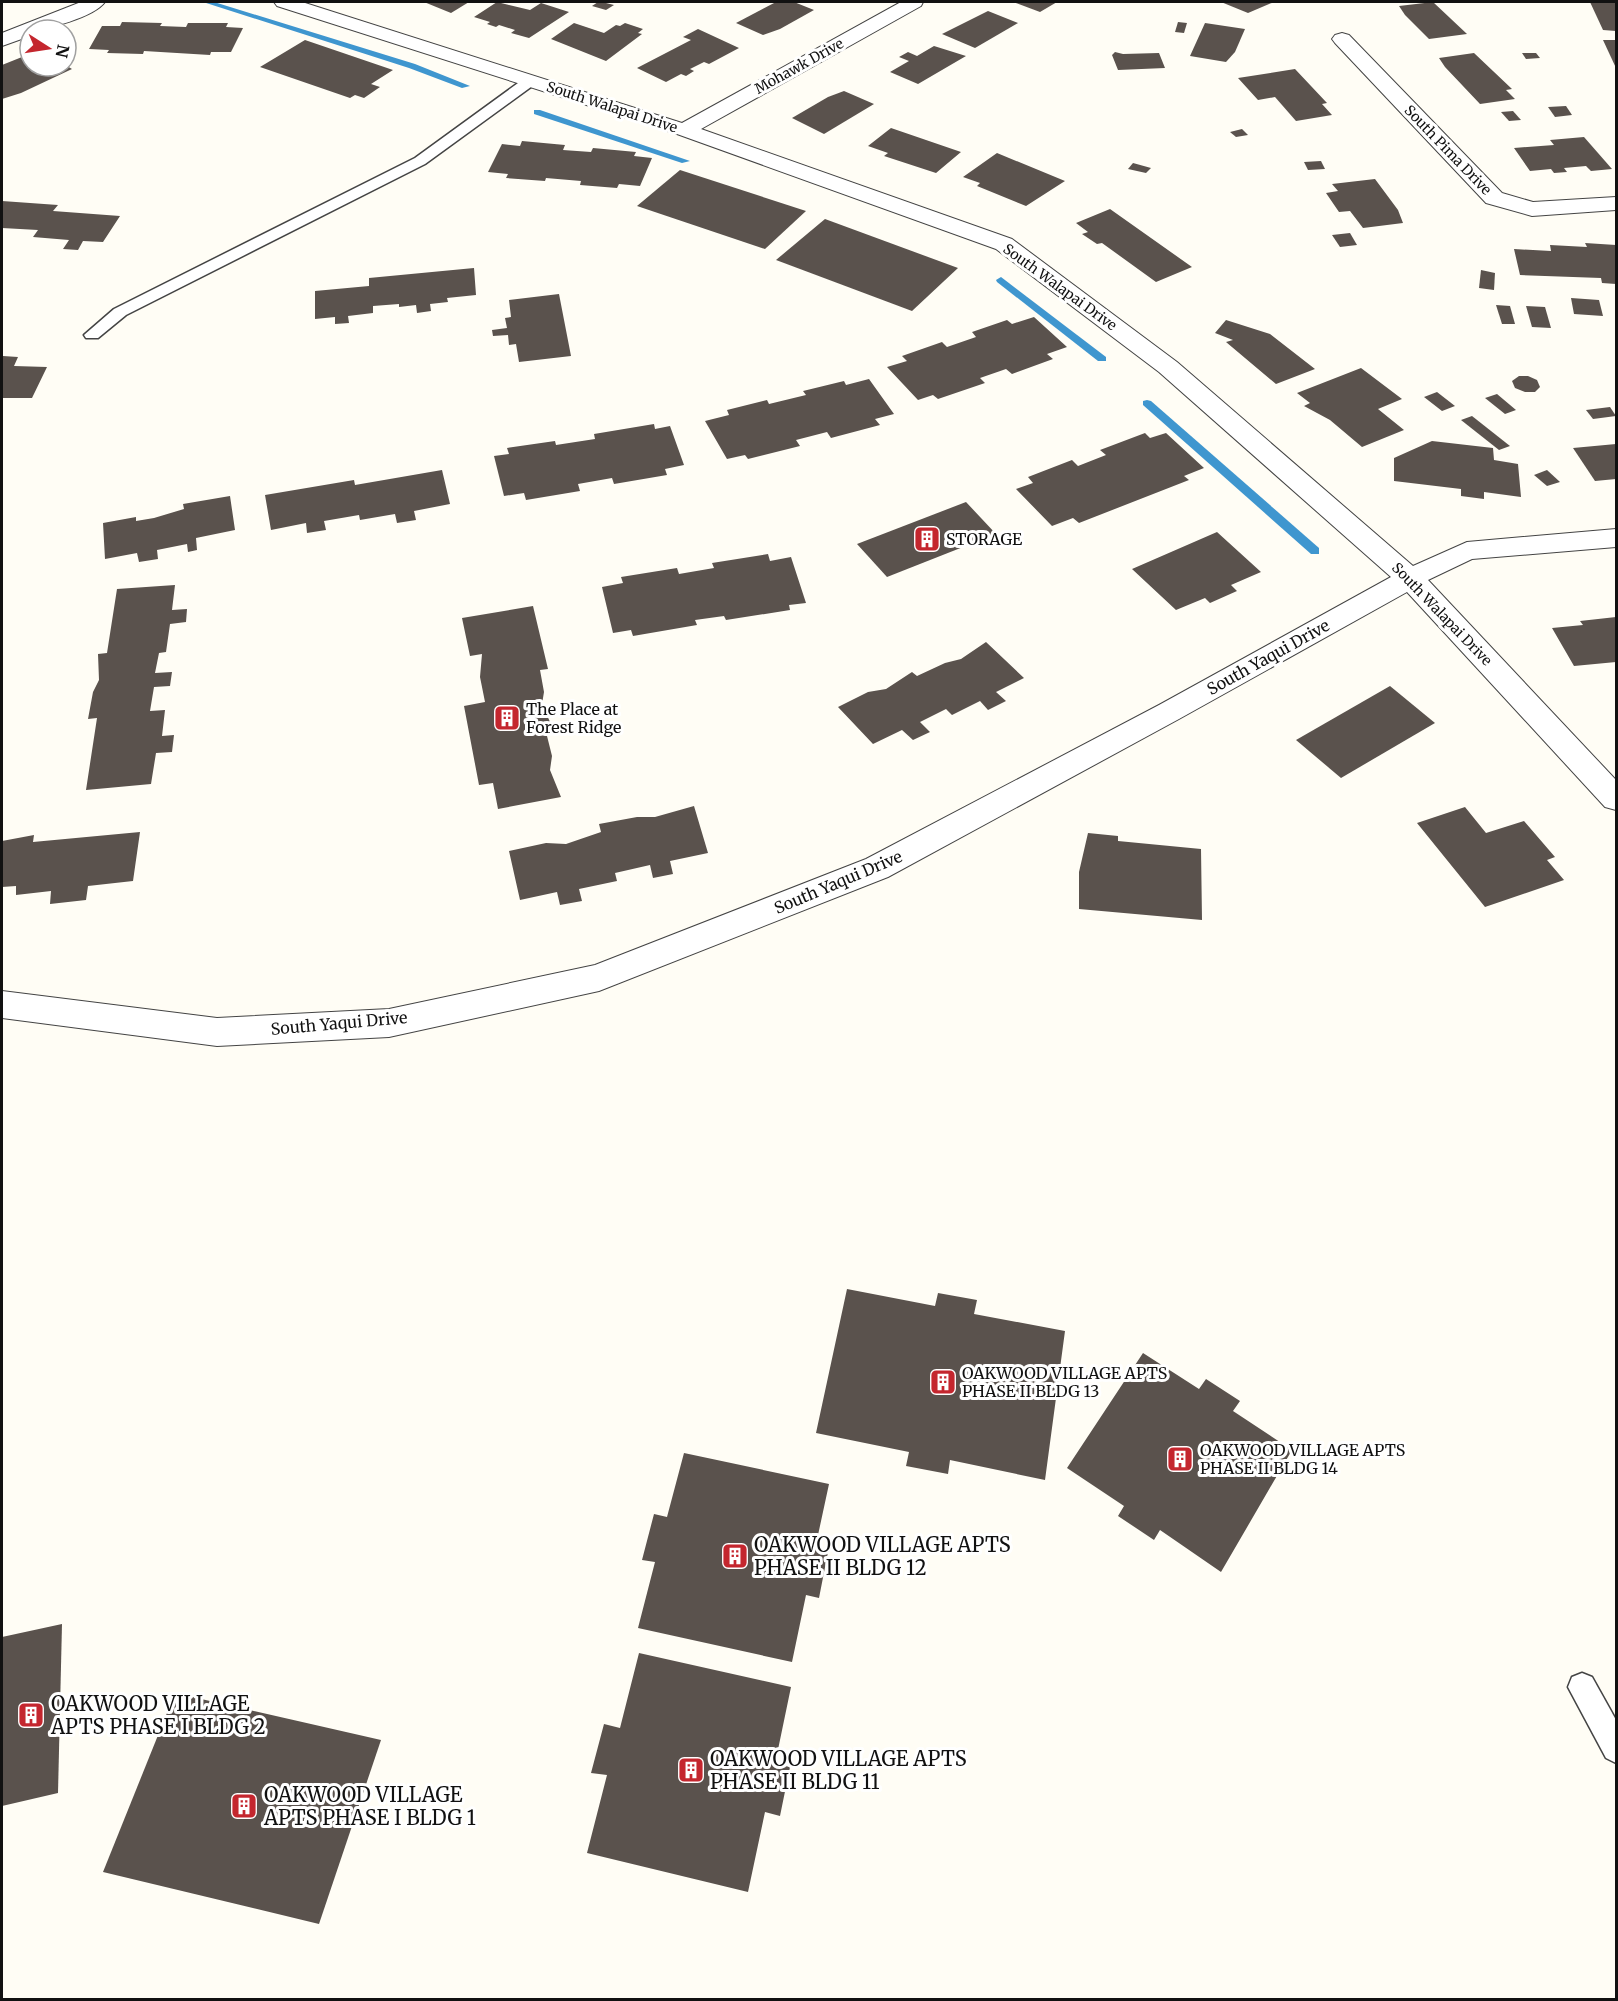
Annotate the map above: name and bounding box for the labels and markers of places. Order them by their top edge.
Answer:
building icon: STORAGE [912,524,942,554]
place label: STORAGE [946,529,1023,549]
place label: The Place at Forest Ridge [526,699,621,737]
building icon: The Place at Forest Ridge [492,703,522,733]
place label: OAKWOOD VILLAGE APTS PHASE II BLDG 13 [962,1363,1167,1401]
building icon: OAKWOOD VILLAGE APTS PHASE II BLDG 13 [928,1367,958,1397]
place label: OAKWOOD VILLAGE APTS PHASE II BLDG 14 [1200,1440,1405,1478]
building icon: OAKWOOD VILLAGE APTS PHASE II BLDG 14 [1165,1444,1195,1474]
place label: OAKWOOD VILLAGE APTS PHASE II BLDG 12 [754,1532,1011,1580]
building icon: OAKWOOD VILLAGE APTS PHASE II BLDG 12 [720,1541,750,1571]
place label: OAKWOOD VILLAGE APTS PHASE I BLDG 2 [50,1691,266,1739]
building icon: OAKWOOD VILLAGE APTS PHASE I BLDG 2 [16,1700,46,1730]
place label: OAKWOOD VILLAGE APTS PHASE II BLDG 11 [710,1746,967,1794]
building icon: OAKWOOD VILLAGE APTS PHASE II BLDG 11 [676,1755,706,1785]
place label: OAKWOOD VILLAGE APTS PHASE I BLDG 1 [263,1782,476,1830]
building icon: OAKWOOD VILLAGE APTS PHASE I BLDG 1 [229,1791,259,1821]

